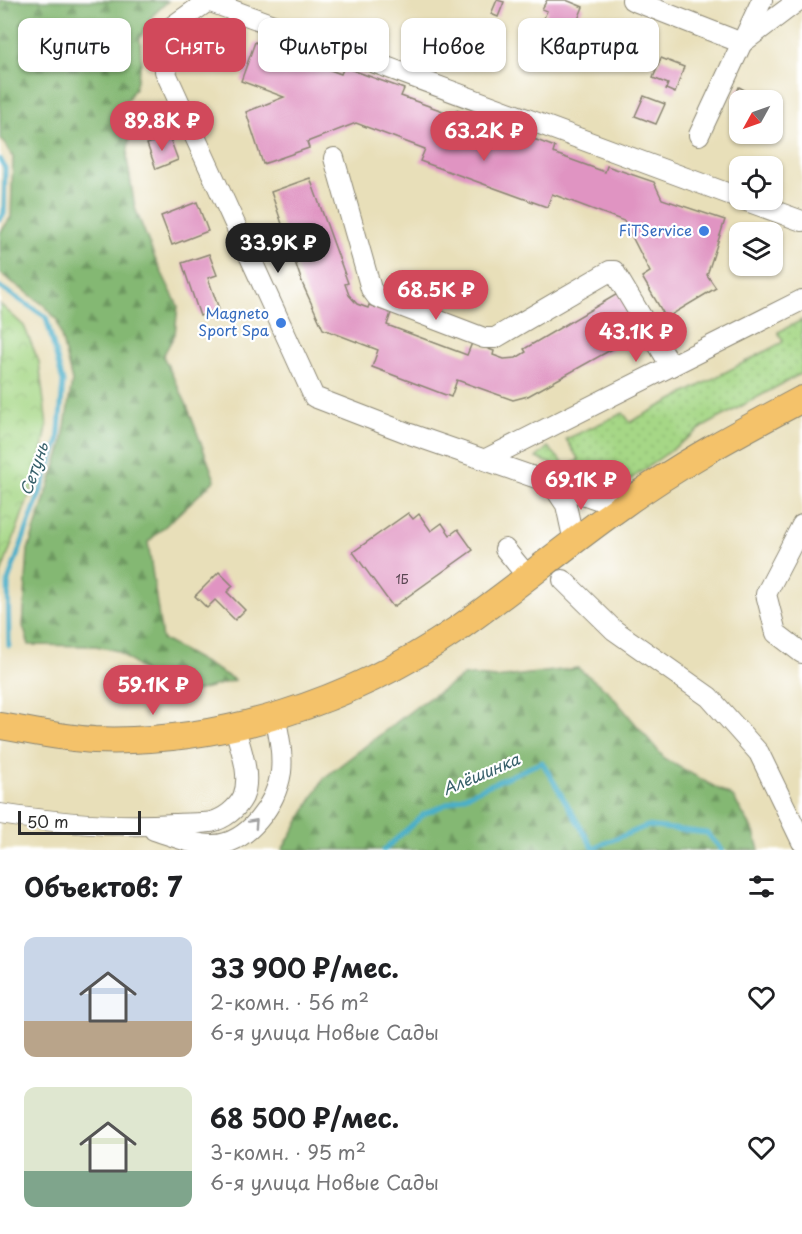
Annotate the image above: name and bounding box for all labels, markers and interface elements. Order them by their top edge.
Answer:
chip: Купить [18,18,131,72]
chip: Снять [143,18,246,72]
chip: Фильтры [258,18,389,72]
chip: Новое [401,18,506,72]
chip: Квартира [518,18,659,72]
north arrow [729,90,783,144]
map controls [729,90,783,276]
pin: 89.8K ₽ [107,101,217,152]
text: 89.8K ₽ [124,105,200,135]
pin: 63.2K ₽ [429,111,539,162]
text: 63.2K ₽ [444,115,524,145]
button: locate [729,156,783,210]
place label: FiTService [618,218,692,241]
button: layers [729,222,783,276]
pin: 33.9K ₽ [223,223,333,274]
marker: FiTService [697,224,711,238]
text: 33.9K ₽ [239,227,317,257]
pin: 68.5K ₽ [381,270,491,321]
text: 68.5K ₽ [397,274,475,304]
place label: Magneto Sport Spa [198,301,270,341]
pin: 43.1K ₽ [581,312,691,363]
marker: Magneto Sport Spa [274,316,288,330]
text: 43.1K ₽ [599,316,673,346]
water label: Сетунь [13,438,54,499]
pin: 69.1K ₽ [526,460,636,511]
text: 69.1K ₽ [545,464,617,494]
house number: 1Б [395,570,409,588]
pin: 59.1K ₽ [98,665,208,716]
text: 59.1K ₽ [117,669,189,699]
water label: Алёшинка [438,746,524,800]
scale bar [18,808,141,836]
text: 50 m [27,809,68,833]
one-way arrow [247,819,258,830]
text: Объектов: 7 [24,867,182,906]
icon: filters [745,870,778,903]
text: 33 900 ₽/мес. [210,948,399,987]
icon: home [72,961,144,1033]
icon: heart [745,981,778,1014]
text: 2-комн. · 56 m² [210,987,369,1017]
text: 6-я улица Новые Сады [210,1017,439,1047]
text: 68 500 ₽/мес. [210,1098,399,1137]
icon: home [72,1111,144,1183]
icon: heart [745,1131,778,1164]
text: 3-комн. · 95 m² [210,1137,366,1167]
text: 6-я улица Новые Сады [210,1167,439,1197]

